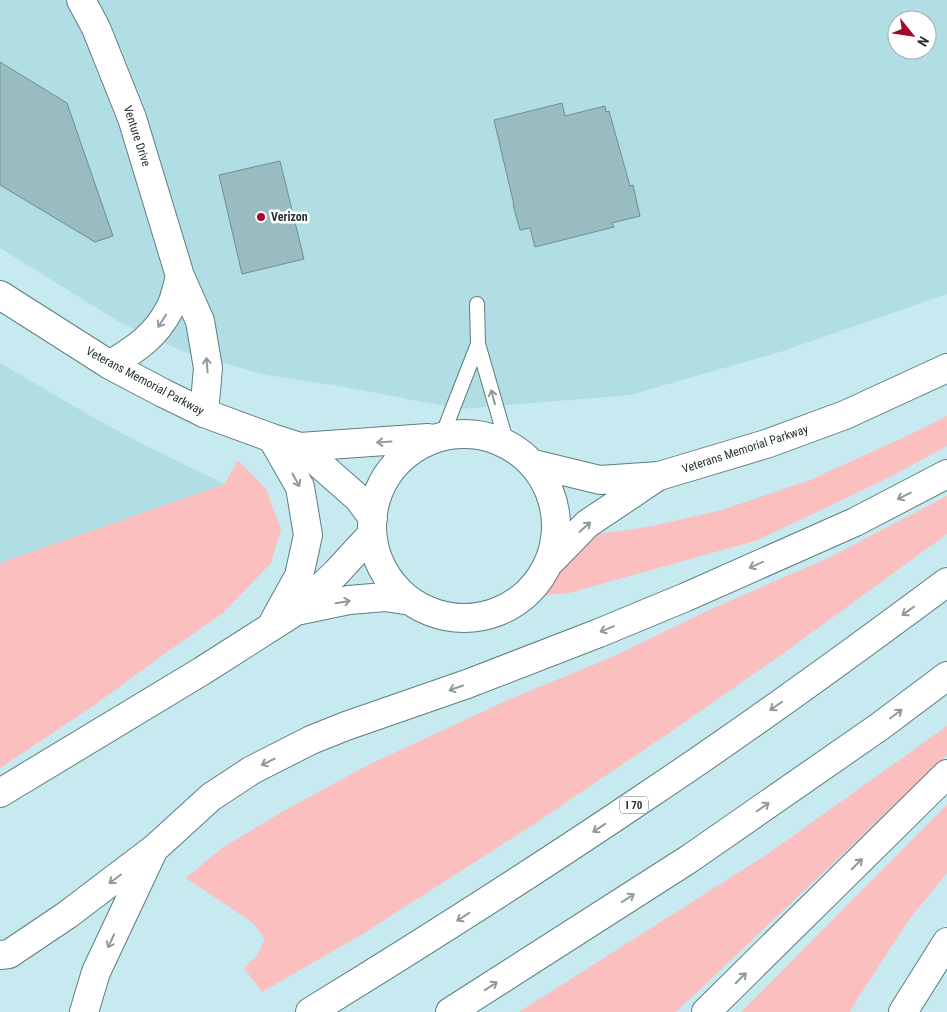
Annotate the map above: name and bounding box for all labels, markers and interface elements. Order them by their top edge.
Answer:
north arrow [887,10,937,60]
text: N [914,34,932,49]
street label: Venture Drive [121,104,154,169]
place label: Verizon [271,210,308,224]
marker: Verizon [255,211,267,223]
one-way arrow [157,314,167,328]
street label: Veterans Memorial Parkway [84,344,206,418]
one-way arrow [202,357,212,373]
one-way arrow [488,389,498,405]
street label: Veterans Memorial Parkway [680,422,810,476]
one-way arrow [376,437,392,446]
one-way arrow [292,472,301,487]
one-way arrow [897,492,912,501]
one-way arrow [579,521,592,532]
one-way arrow [749,560,764,570]
one-way arrow [335,596,351,606]
one-way arrow [901,606,915,616]
one-way arrow [600,625,615,635]
one-way arrow [448,684,464,693]
one-way arrow [769,701,783,711]
one-way arrow [889,709,902,720]
one-way arrow [261,758,276,767]
road number: I 70 [620,796,648,814]
one-way arrow [756,802,770,812]
one-way arrow [592,823,606,833]
one-way arrow [850,858,862,870]
one-way arrow [109,873,122,884]
one-way arrow [621,893,635,903]
one-way arrow [456,912,470,922]
one-way arrow [106,933,115,948]
one-way arrow [735,972,747,984]
one-way arrow [484,980,498,990]

